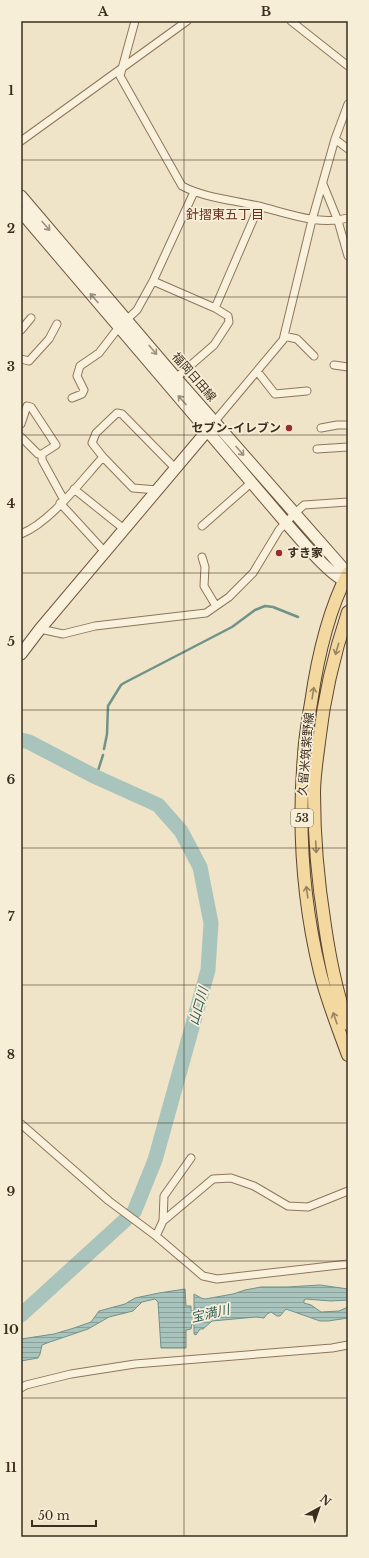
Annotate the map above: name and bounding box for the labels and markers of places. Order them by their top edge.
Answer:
place label: セブン-イレブン [192,420,281,435]
marker: セブン-イレブン [284,423,294,433]
place label: すき家 [287,545,323,560]
marker: すき家 [274,548,284,558]

